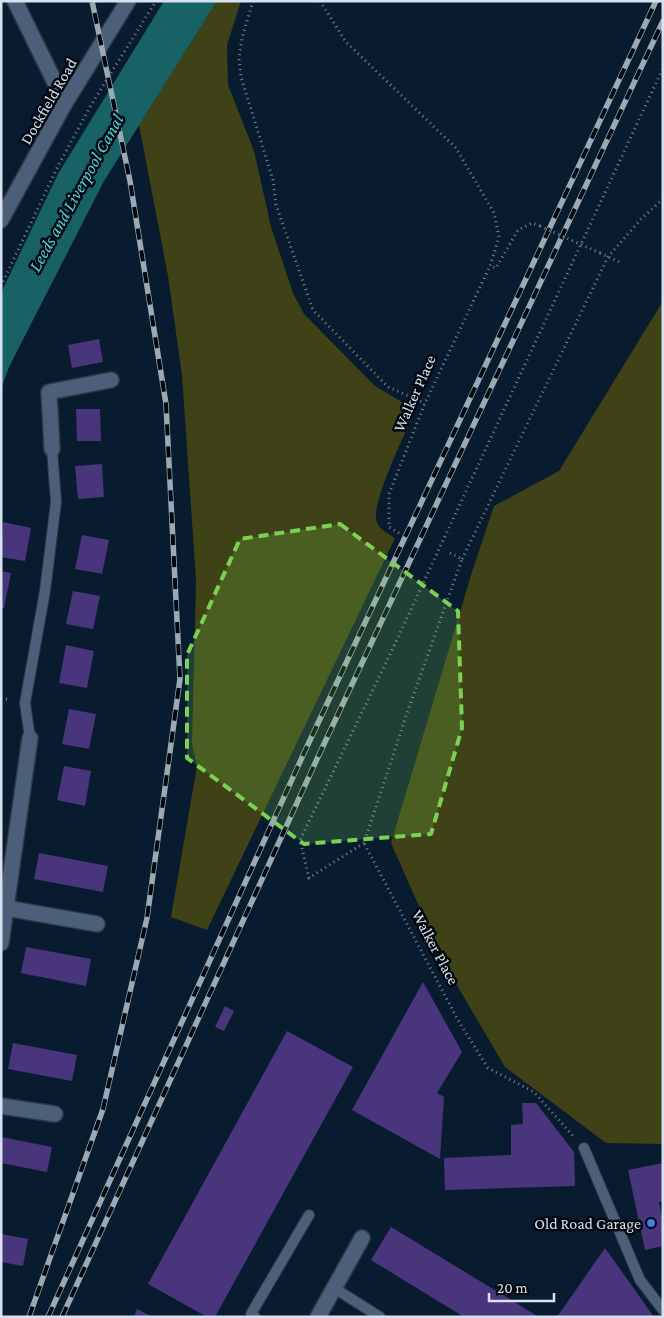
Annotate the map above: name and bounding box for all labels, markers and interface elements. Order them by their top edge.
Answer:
street label: Dockfield Road [17,55,80,147]
water label: Leeds and Liverpool Canal [24,110,128,275]
street label: Walker Place [390,352,439,434]
street label: Walker Place [409,907,462,987]
place label: Old Road Garage [534,1215,641,1233]
marker: Old Road Garage [645,1217,657,1229]
scale bar [489,1270,554,1302]
text: 20 m [497,1280,528,1296]

